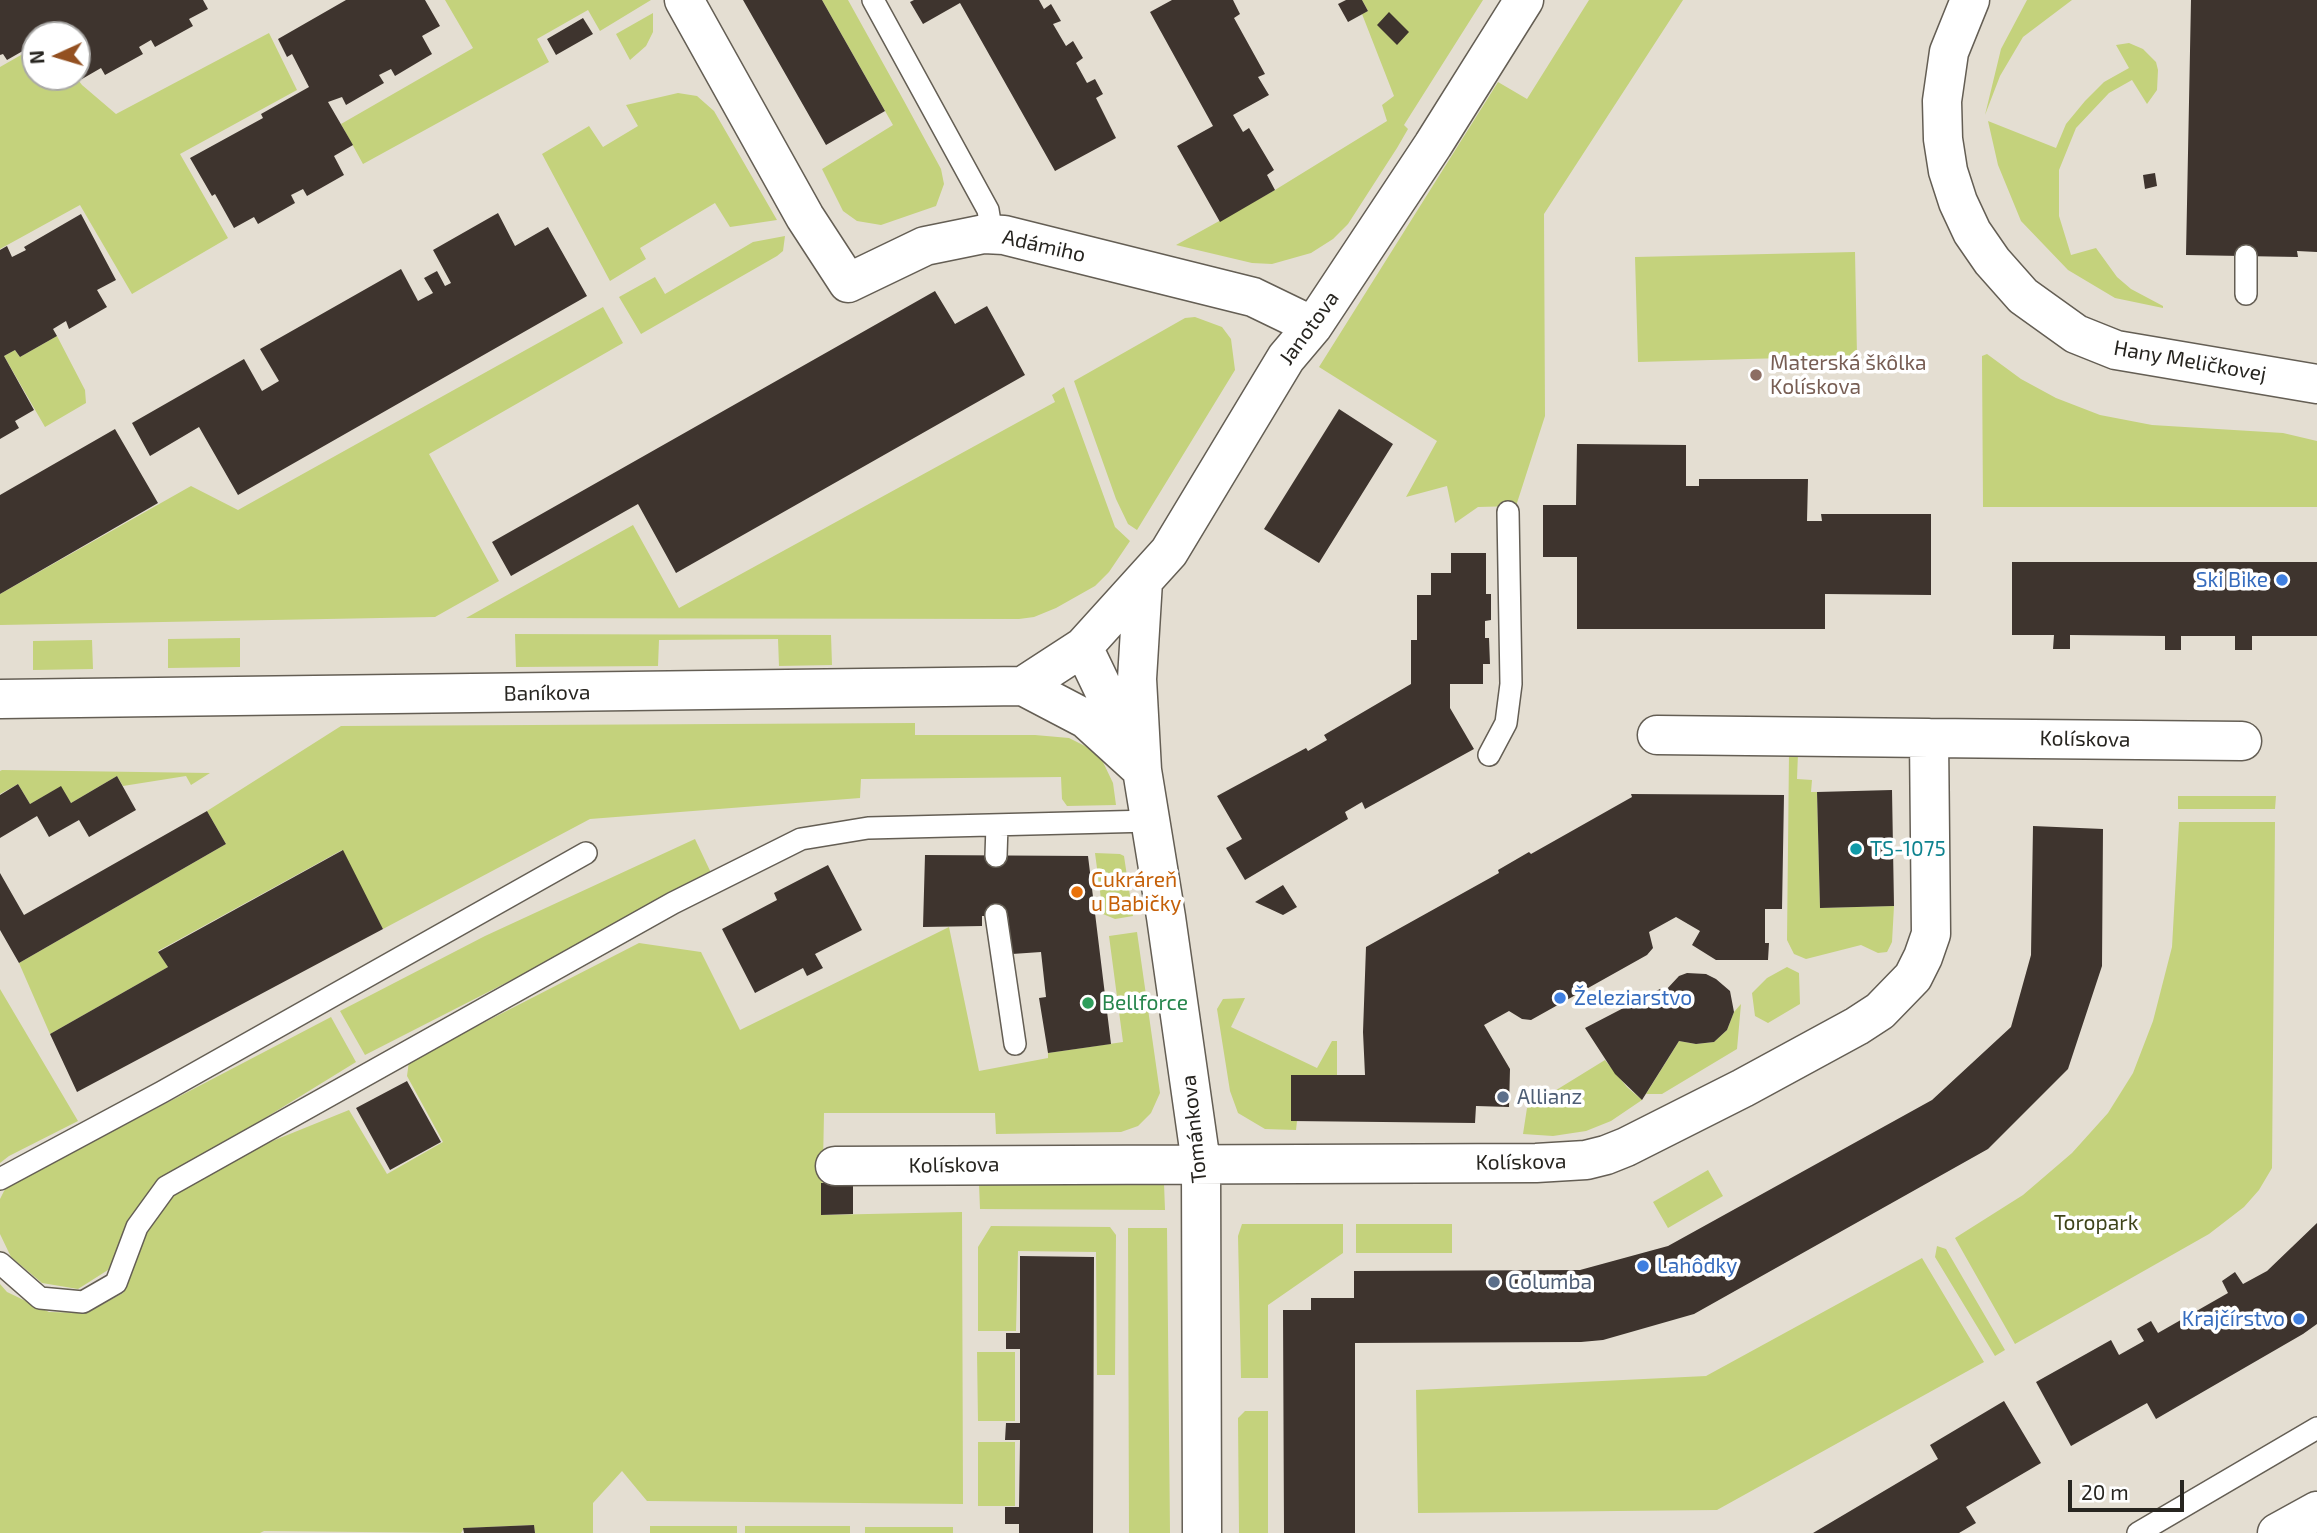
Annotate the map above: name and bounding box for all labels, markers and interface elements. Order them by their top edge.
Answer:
north arrow [21,21,91,91]
text: N [25,50,48,65]
street label: Adámiho [1000,224,1088,268]
street label: Janotova [1274,286,1344,370]
street label: Hany Meličkovej [2112,335,2268,387]
place label: Materská škôlka Kolískova [1770,350,1927,400]
marker: Materská škôlka Kolískova [1748,367,1764,383]
place label: Ski Bike [2196,567,2268,593]
marker: Ski Bike [2274,572,2290,588]
street label: Baníkova [503,680,591,706]
street label: Kolískova [2039,726,2131,752]
place label: TS-1075 [1870,836,1946,862]
marker: TS-1075 [1848,841,1864,857]
place label: Cukráreň u Babičky [1091,867,1181,917]
marker: Cukráreň u Babičky [1069,884,1085,900]
place label: Železiarstvo [1574,985,1692,1011]
place label: Bellforce [1102,990,1188,1016]
marker: Železiarstvo [1552,990,1568,1006]
marker: Bellforce [1080,995,1096,1011]
street label: Tománkova [1176,1074,1212,1184]
place label: Allianz [1517,1084,1582,1110]
marker: Allianz [1495,1089,1511,1105]
street label: Kolískova [1475,1149,1567,1175]
street label: Kolískova [908,1152,1000,1178]
park label: Toropark [2054,1210,2138,1236]
place label: Lahôdky [1657,1253,1737,1279]
marker: Lahôdky [1635,1258,1651,1274]
place label: Columba [1508,1269,1592,1295]
marker: Columba [1486,1274,1502,1290]
place label: Krajčírstvo [2182,1306,2285,1332]
marker: Krajčírstvo [2291,1311,2307,1327]
scale bar [2072,1466,2188,1510]
text: 20 m [2081,1479,2129,1504]

